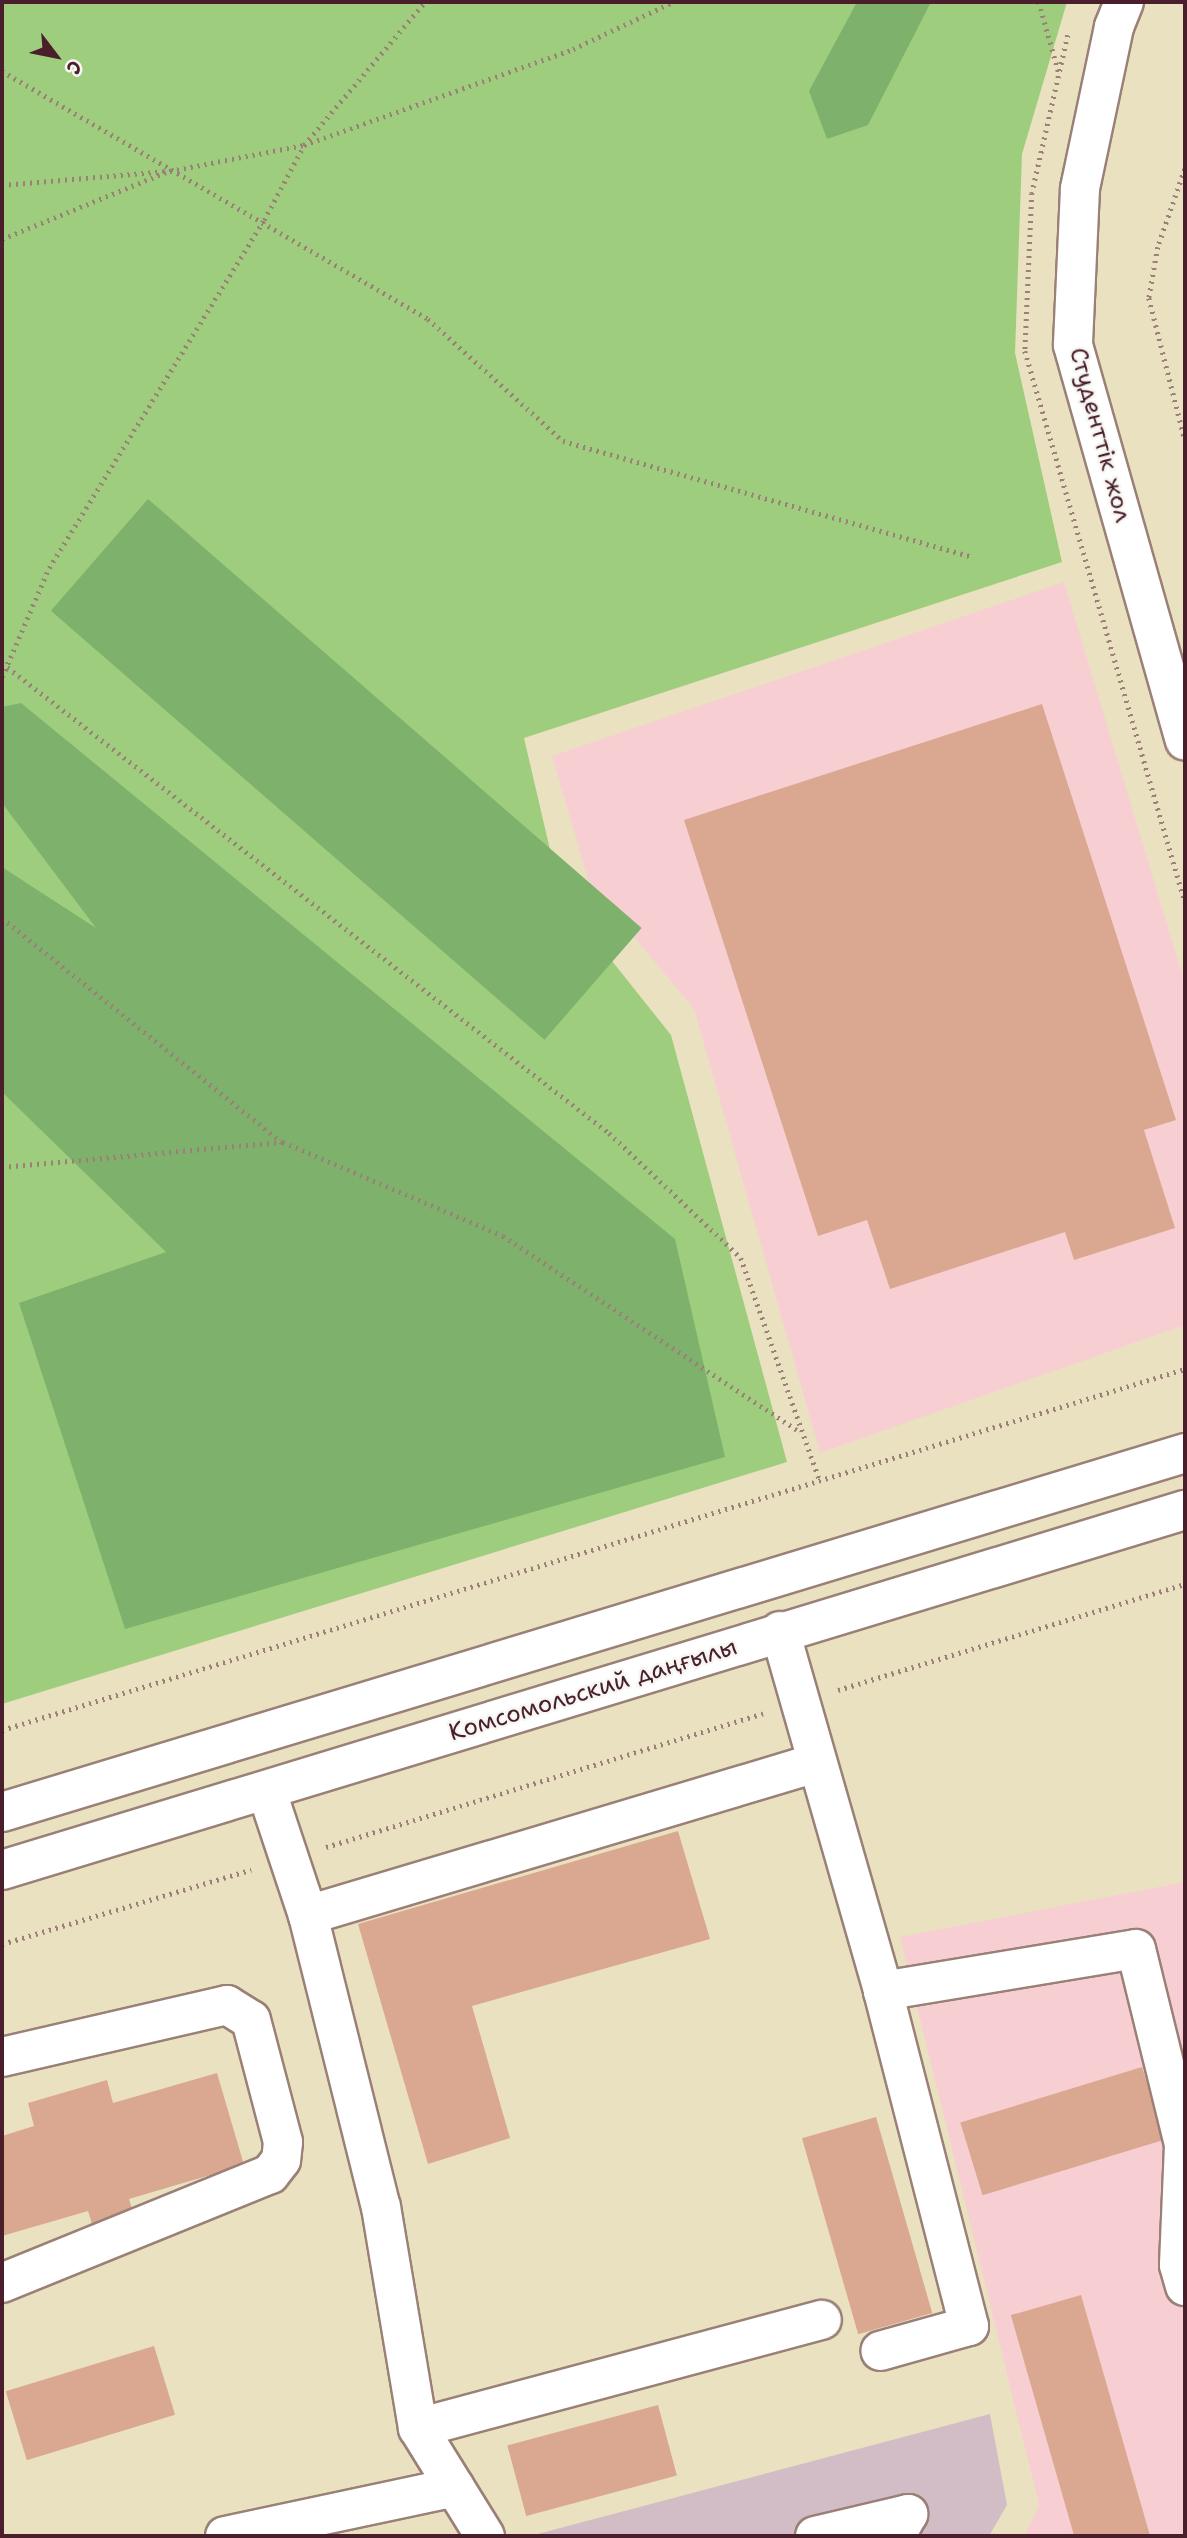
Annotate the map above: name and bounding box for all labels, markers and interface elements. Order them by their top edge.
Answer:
north arrow [21,21,91,91]
text: С [61,56,88,79]
street label: Студенттік жол [1063,345,1137,525]
street label: Комсомольский даңғылы [445,1632,741,1748]

